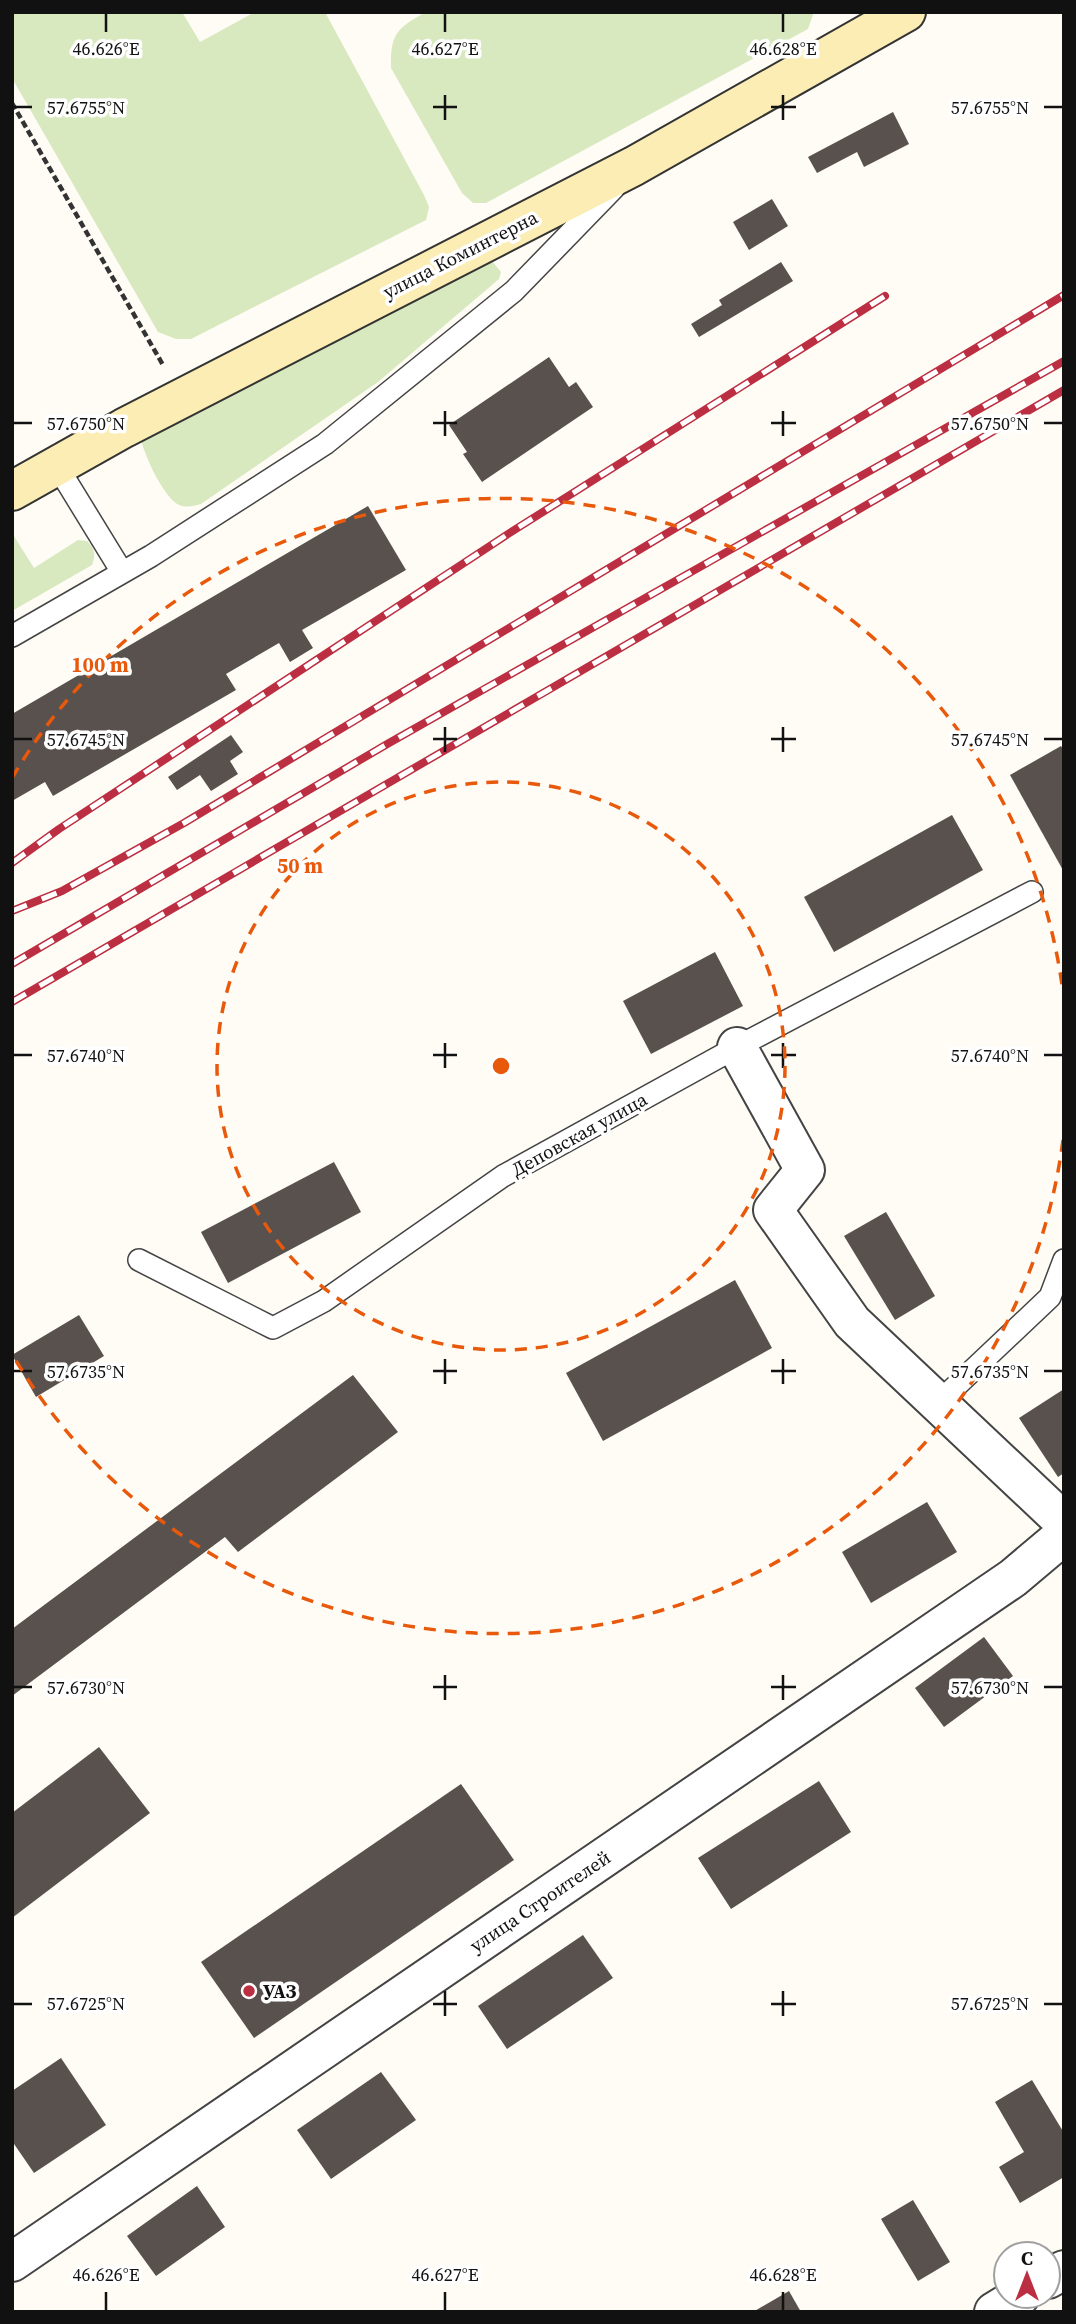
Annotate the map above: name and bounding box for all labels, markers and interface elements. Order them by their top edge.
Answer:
text: 46.626°E [72,36,140,61]
text: 46.627°E [411,36,479,61]
text: 46.628°E [749,36,817,61]
text: 57.6755°N [47,95,125,120]
text: 57.6755°N [951,95,1029,120]
street label: улица Коминтерна [378,204,542,304]
text: 57.6750°N [47,411,125,436]
text: 57.6750°N [951,411,1029,436]
text: 100 m [71,650,129,679]
text: 57.6745°N [47,727,125,752]
text: 57.6745°N [951,727,1029,752]
text: 50 m [277,851,323,880]
text: 57.6740°N [47,1043,125,1068]
text: 57.6740°N [951,1043,1029,1068]
centre of rings [489,1054,513,1078]
street label: Деповская улица [506,1086,652,1182]
text: 57.6735°N [47,1359,125,1384]
text: 57.6735°N [951,1359,1029,1384]
text: 57.6730°N [47,1675,125,1700]
text: 57.6730°N [951,1675,1029,1700]
street label: улица Строителей [464,1844,616,1958]
place label: УАЗ [263,1978,297,2004]
marker: УАЗ [241,1983,257,1999]
text: 57.6725°N [47,1991,125,2016]
text: 57.6725°N [951,1991,1029,2016]
north arrow [992,2240,1062,2310]
text: С [1021,2245,1033,2271]
text: 46.626°E [72,2262,140,2287]
text: 46.627°E [411,2262,479,2287]
text: 46.628°E [749,2262,817,2287]

